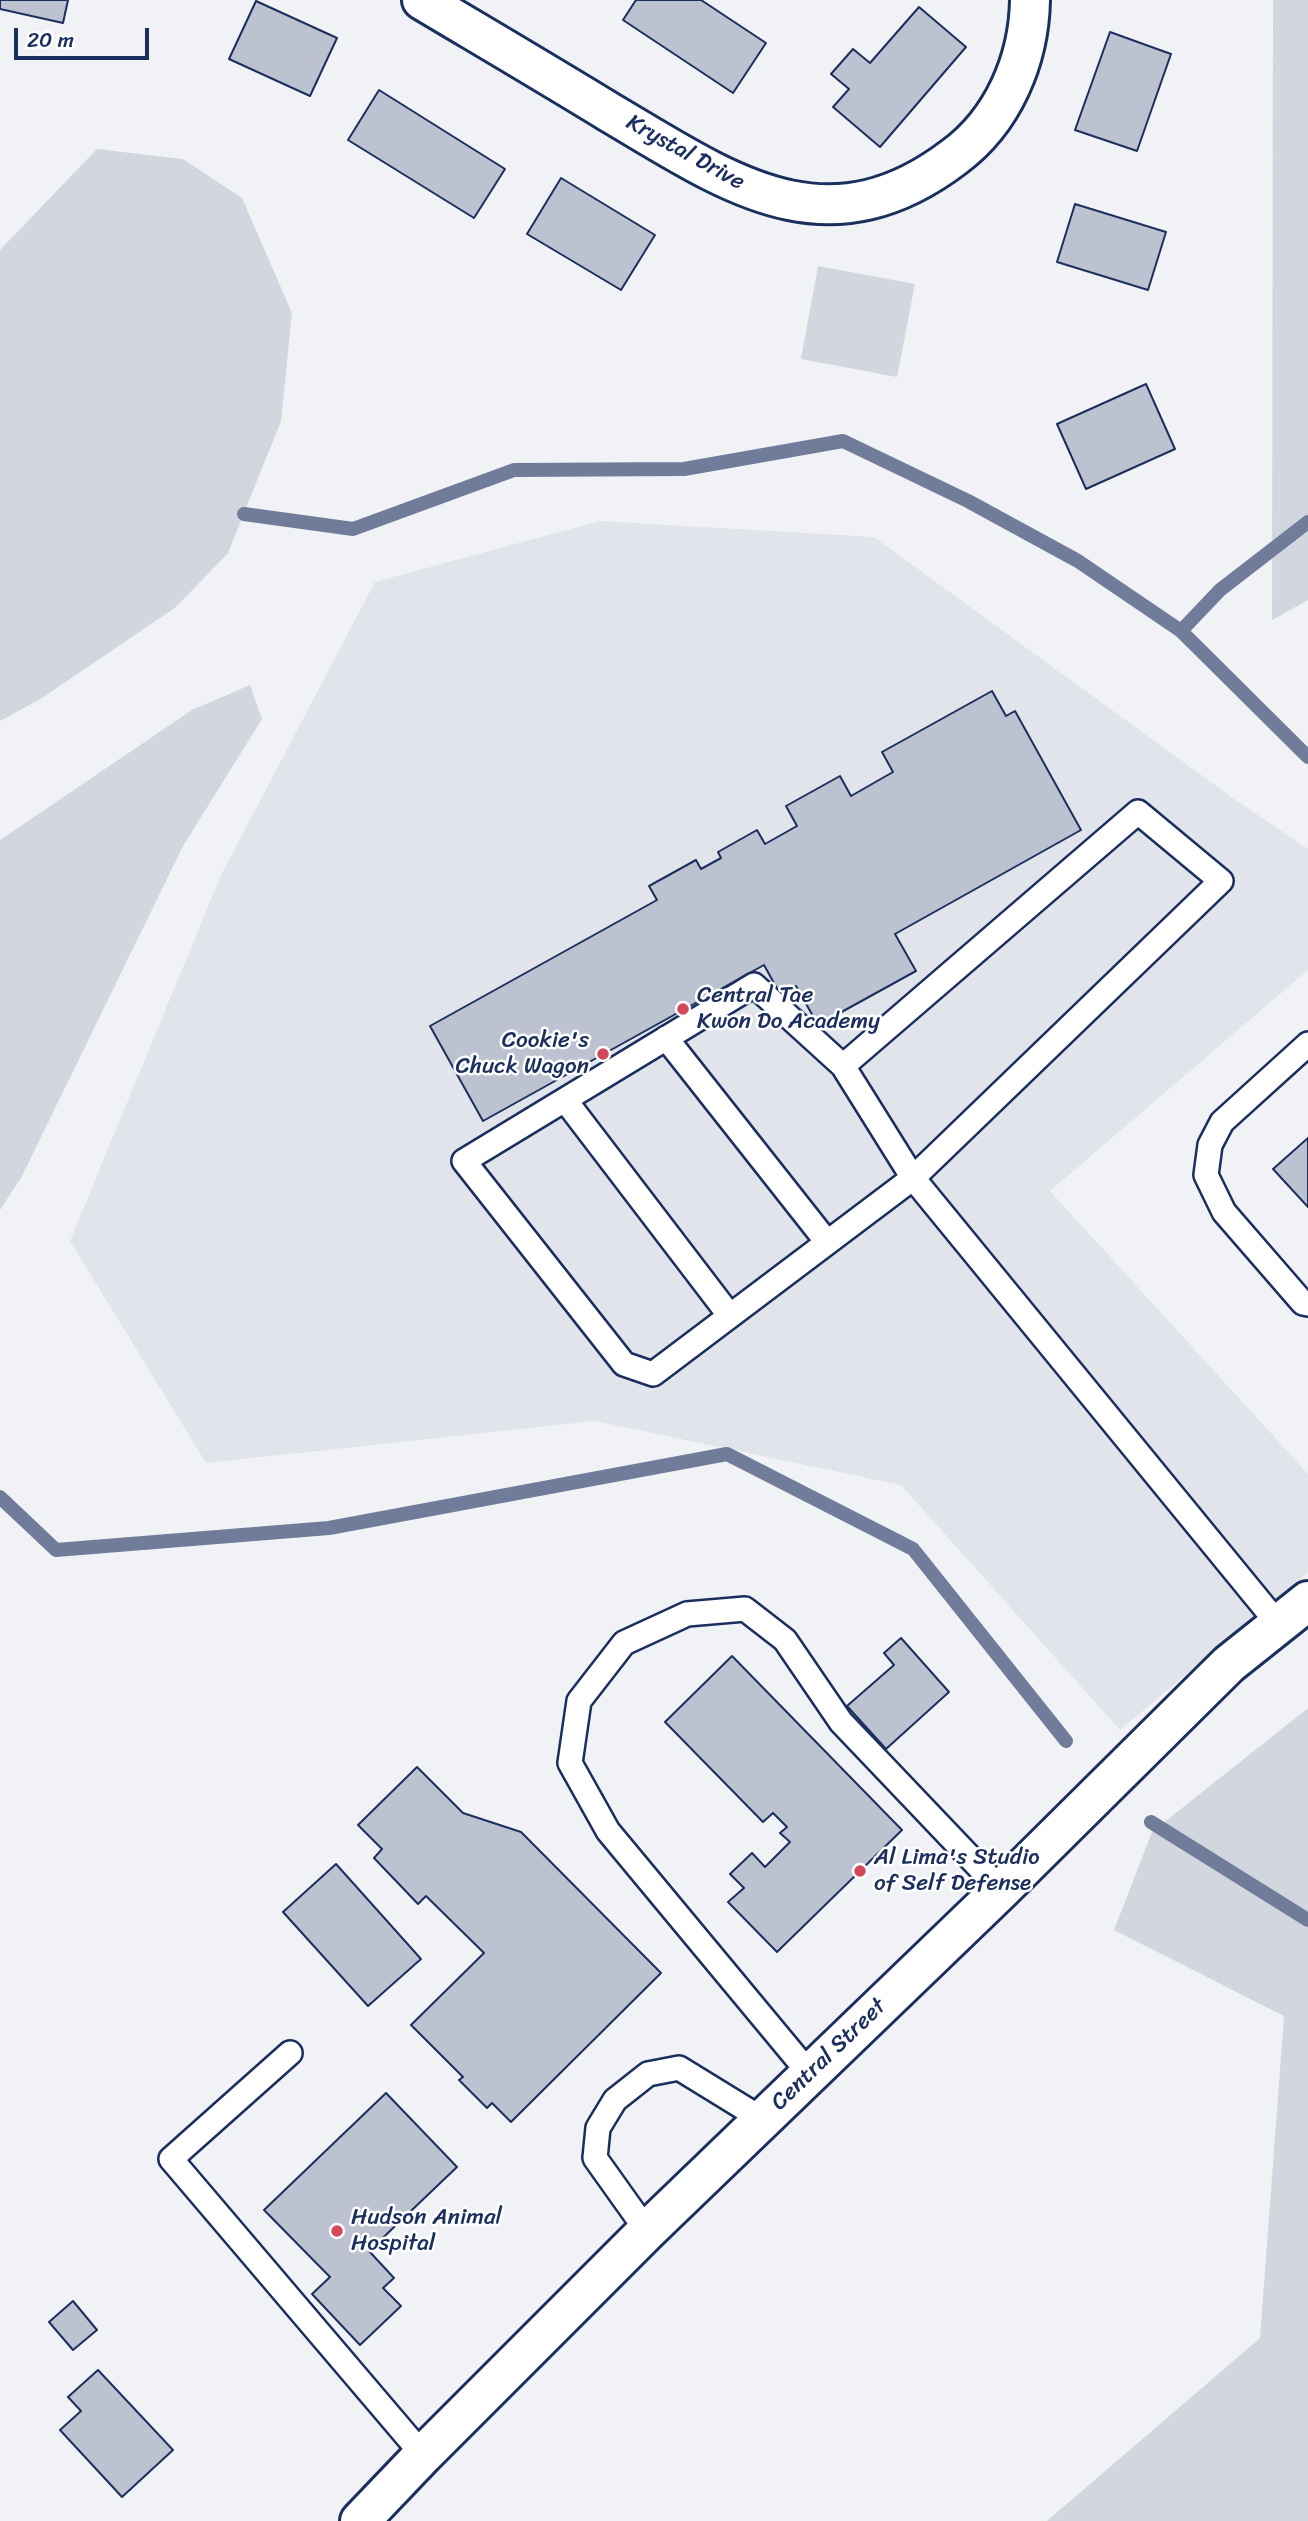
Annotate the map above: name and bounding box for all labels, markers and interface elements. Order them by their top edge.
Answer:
scale bar [18,14,152,58]
text: 20 m [27,21,74,59]
street label: Krystal Drive [621,109,749,197]
place label: Central Tae Kwon Do Academy [697,982,880,1036]
marker: Central Tae Kwon Do Academy [675,1001,691,1017]
place label: Cookie's Chuck Wagon [456,1027,589,1081]
marker: Cookie's Chuck Wagon [595,1046,611,1062]
place label: Al Lima's Studio of Self Defense [874,1844,1040,1898]
marker: Al Lima's Studio of Self Defense [852,1863,868,1879]
street label: Central Street [766,1993,892,2117]
place label: Hudson Animal Hospital [351,2204,502,2258]
marker: Hudson Animal Hospital [329,2223,345,2239]

